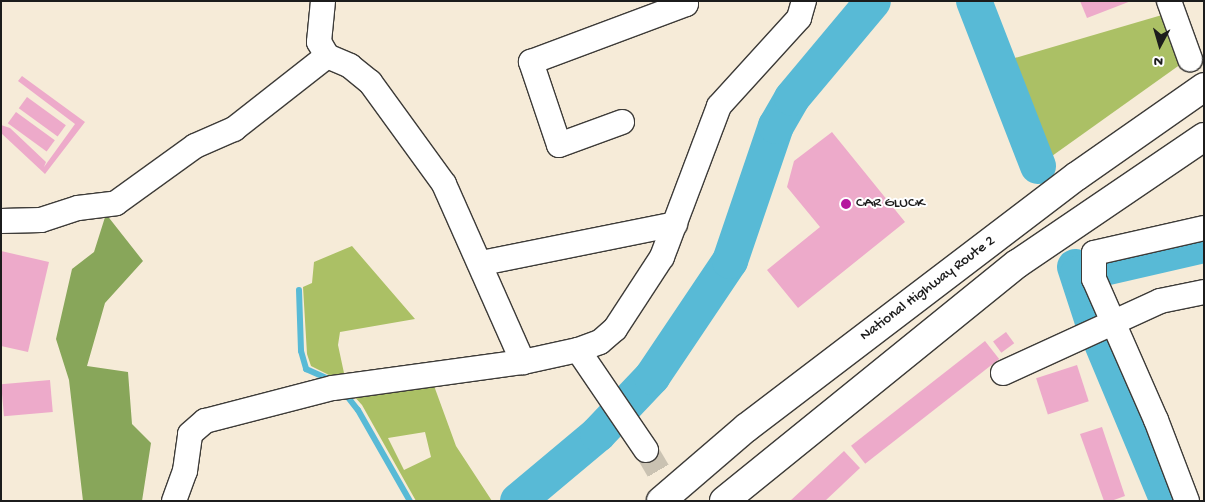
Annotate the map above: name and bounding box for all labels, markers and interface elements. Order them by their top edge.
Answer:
north arrow [1135,20,1185,70]
text: N [1153,51,1164,69]
place label: CAR GLUCK [856,195,924,213]
marker: CAR GLUCK [840,198,852,210]
street label: National Highway Route 2 [857,232,999,346]

